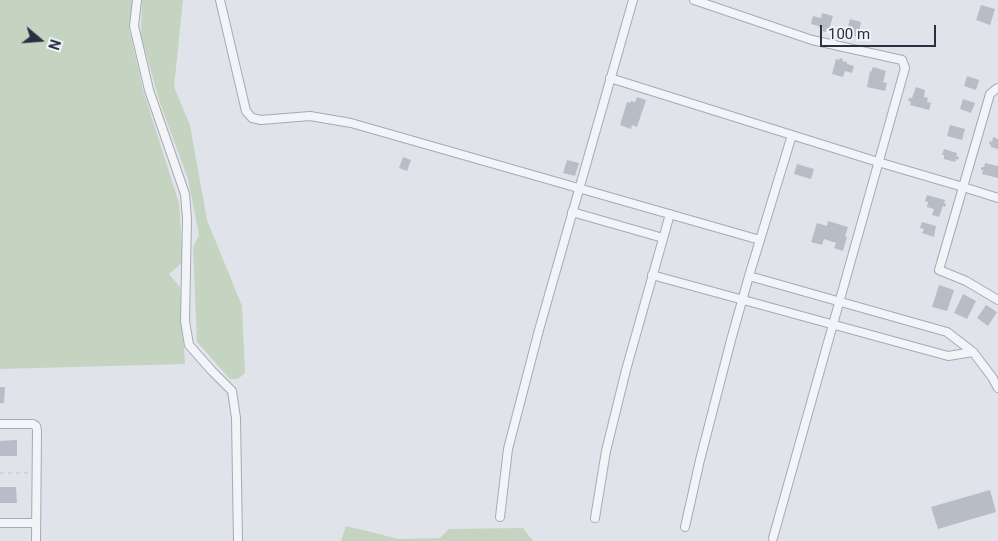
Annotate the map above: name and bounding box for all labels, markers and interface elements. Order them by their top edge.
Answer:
north arrow [15,15,65,65]
scale bar [823,15,939,47]
text: 100 m [828,25,870,43]
text: N [45,37,63,52]

